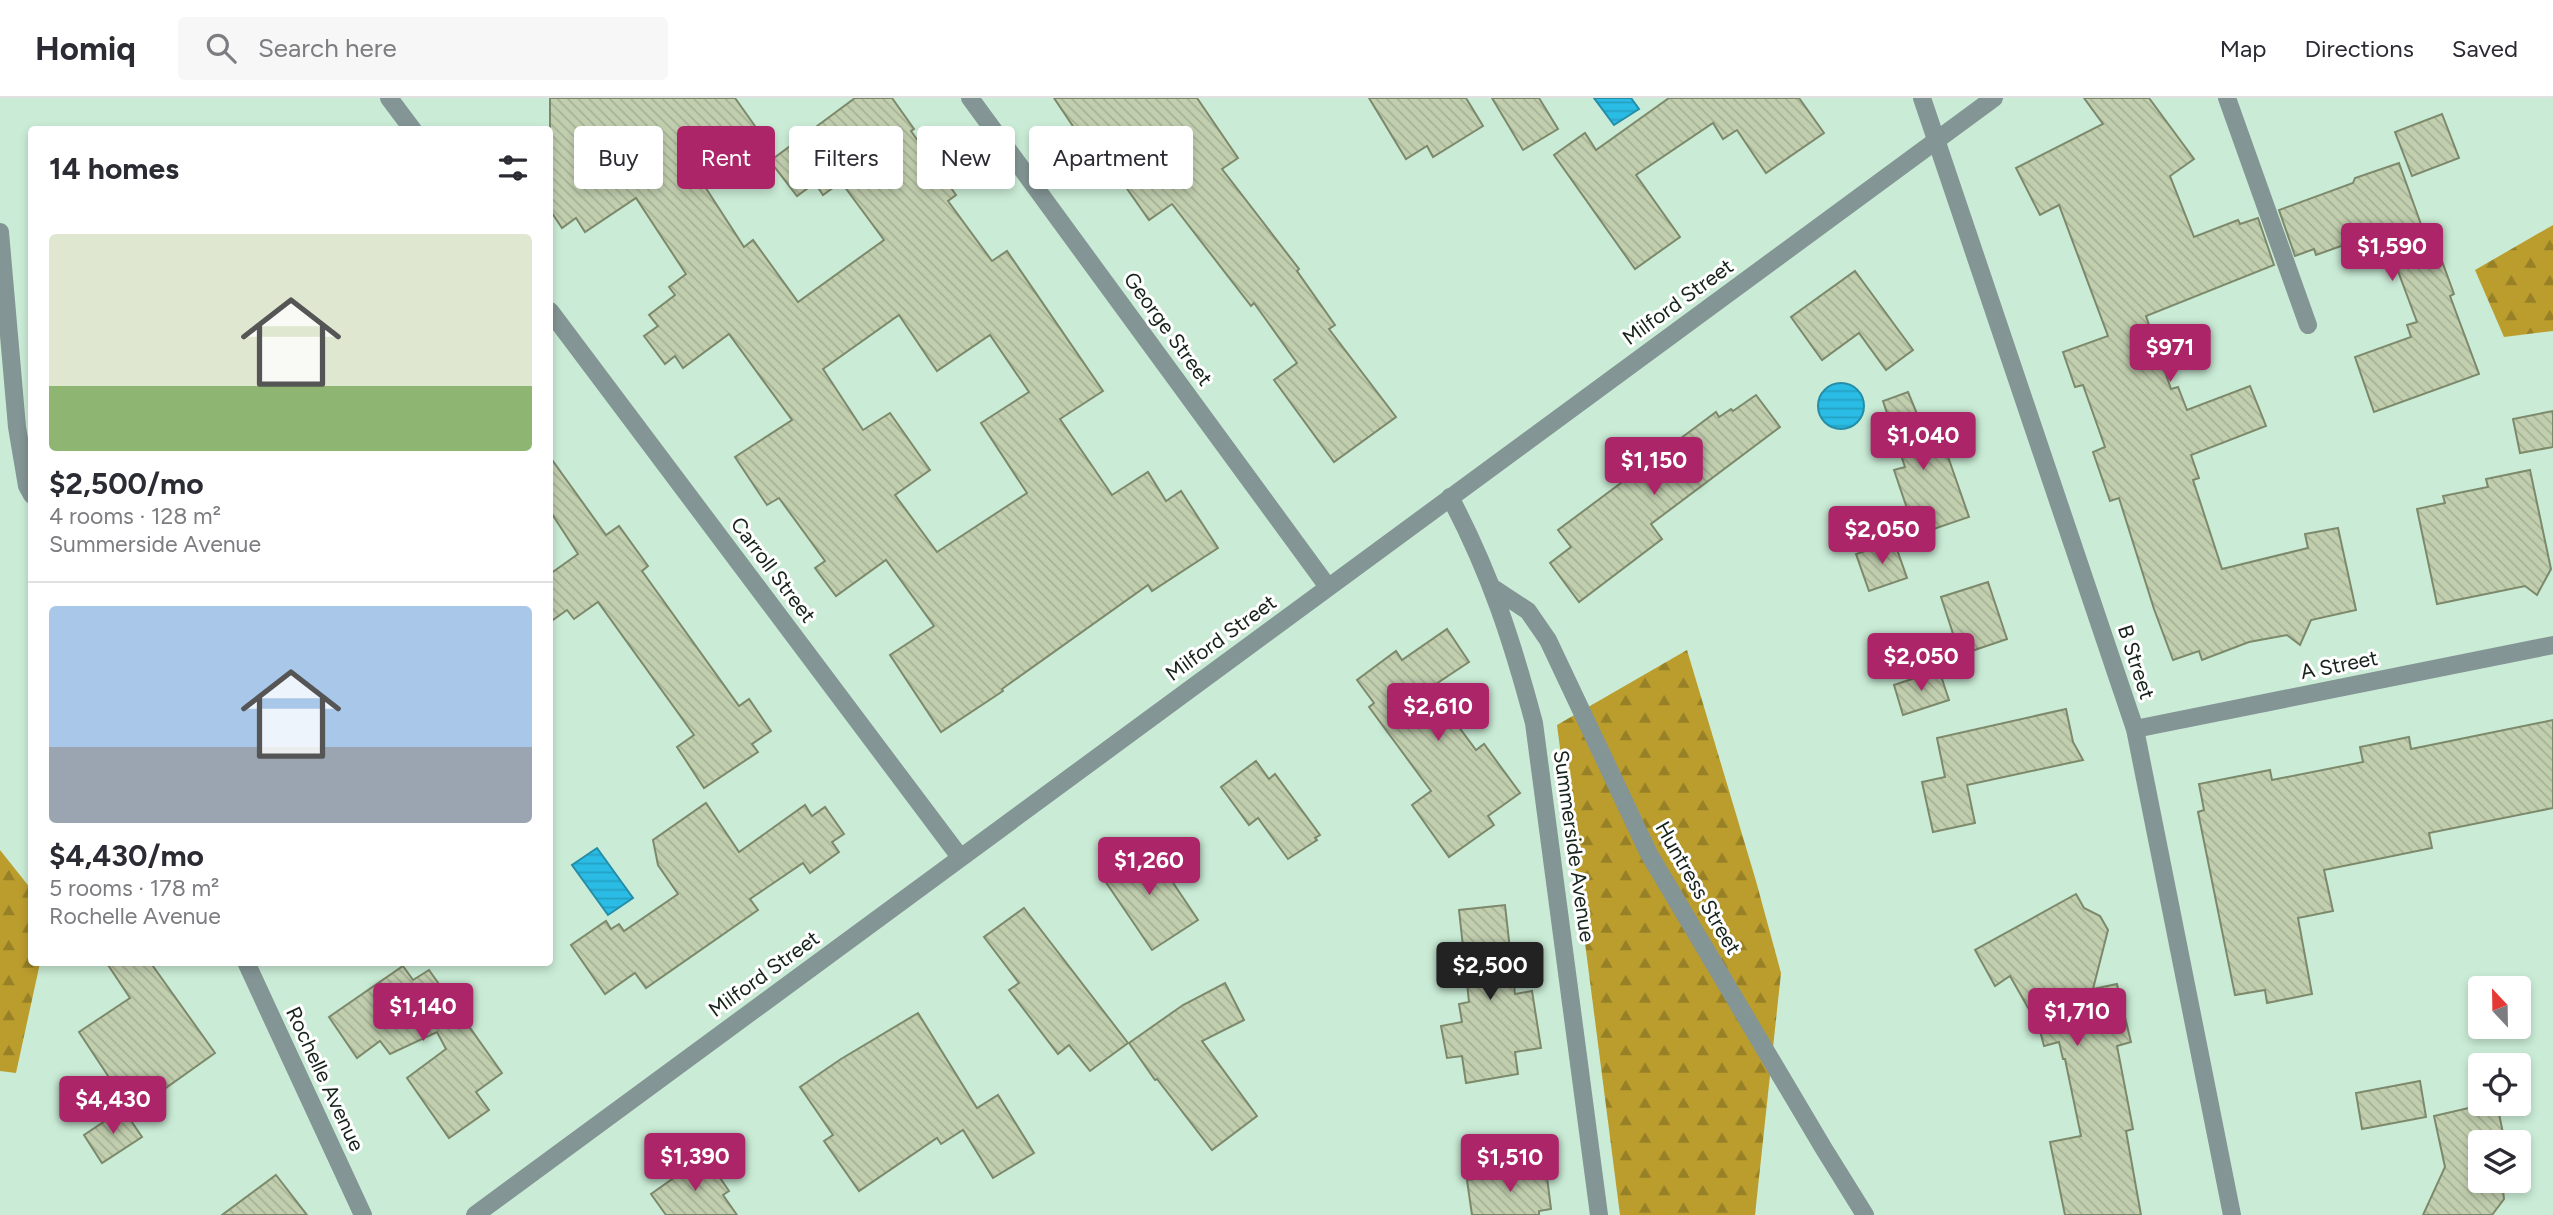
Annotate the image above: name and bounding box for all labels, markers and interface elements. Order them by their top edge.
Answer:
search box [178,17,668,80]
text: Homiq [35,29,136,68]
icon: search [202,29,240,67]
text: Search here [258,32,397,64]
text: Map [2220,34,2266,63]
text: Directions [2304,34,2414,63]
text: Saved [2452,34,2518,63]
chip: Buy [574,126,663,189]
chip: Rent [677,126,775,189]
chip: Filters [789,126,903,189]
chip: New [917,126,1015,189]
chip: Apartment [1029,126,1193,189]
icon: filters [494,149,532,187]
text: 14 homes [49,150,179,187]
pin: $1,590 [2335,223,2449,283]
text: $1,590 [2357,232,2427,260]
street label: Milford Street [1618,253,1738,350]
street label: George Street [1119,267,1218,391]
icon: home [228,279,354,405]
pin: $971 [2129,324,2211,384]
text: $971 [2146,333,2194,361]
pin: $1,040 [1866,412,1980,472]
text: $1,040 [1887,421,1959,449]
pin: $1,150 [1597,438,1711,497]
text: $1,150 [1621,446,1687,474]
text: $2,500/mo [49,465,204,502]
text: 4 rooms · 128 m² [49,502,221,530]
pin: $2,050 [1825,506,1939,566]
street label: Carroll Street [726,512,821,627]
text: $2,050 [1844,515,1920,543]
text: Summerside Avenue [49,530,261,558]
street label: Milford Street [1161,589,1281,686]
street label: B Street [2113,621,2160,702]
pin: $2,050 [1864,634,1978,693]
text: $2,050 [1883,642,1959,670]
street label: A Street [2298,645,2380,684]
icon: home [228,651,354,777]
pin: $2,610 [1381,684,1495,743]
text: $2,610 [1403,692,1473,720]
street label: Summerside Avenue [1549,748,1600,944]
street label: Huntress Street [1650,817,1747,959]
text: $4,430/mo [49,837,204,874]
pin: $1,260 [1092,838,1206,897]
text: $1,260 [1114,846,1184,874]
text: 5 rooms · 178 m² [49,874,219,902]
text: Rochelle Avenue [49,902,221,930]
street label: Milford Street [704,925,824,1022]
pin: $2,500 [1433,942,1547,1002]
text: $2,500 [1452,951,1528,979]
north arrow [2468,976,2530,1040]
map controls [2468,976,2531,1193]
pin: $1,140 [366,984,480,1043]
pin: $1,710 [2020,988,2134,1048]
text: $1,140 [389,992,457,1020]
text: $1,710 [2044,997,2110,1025]
street label: Rochelle Avenue [281,1002,370,1155]
button: locate [2468,1053,2531,1116]
pin: $4,430 [56,1076,170,1136]
text: $4,430 [75,1085,151,1113]
button: layers [2468,1130,2531,1193]
pin: $1,390 [638,1134,752,1193]
pin: $1,510 [1453,1134,1567,1194]
text: $1,390 [660,1142,730,1170]
text: $1,510 [1477,1143,1543,1171]

